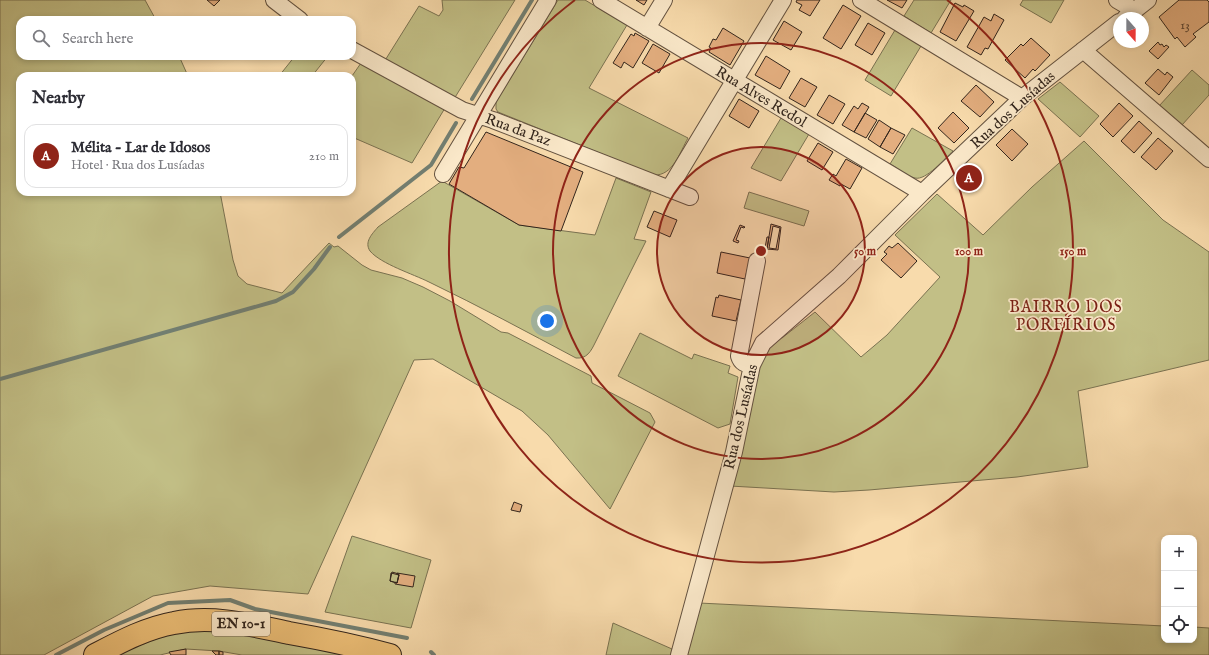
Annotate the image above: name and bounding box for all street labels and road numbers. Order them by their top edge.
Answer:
street label: Rua Alves Redol [712,62,811,132]
street label: Rua dos Lusíadas [967,67,1059,153]
street label: Rua da Paz [483,109,554,151]
street label: Rua dos Lusíadas [720,363,762,471]
road number: EN 10-1 [212,612,270,636]

